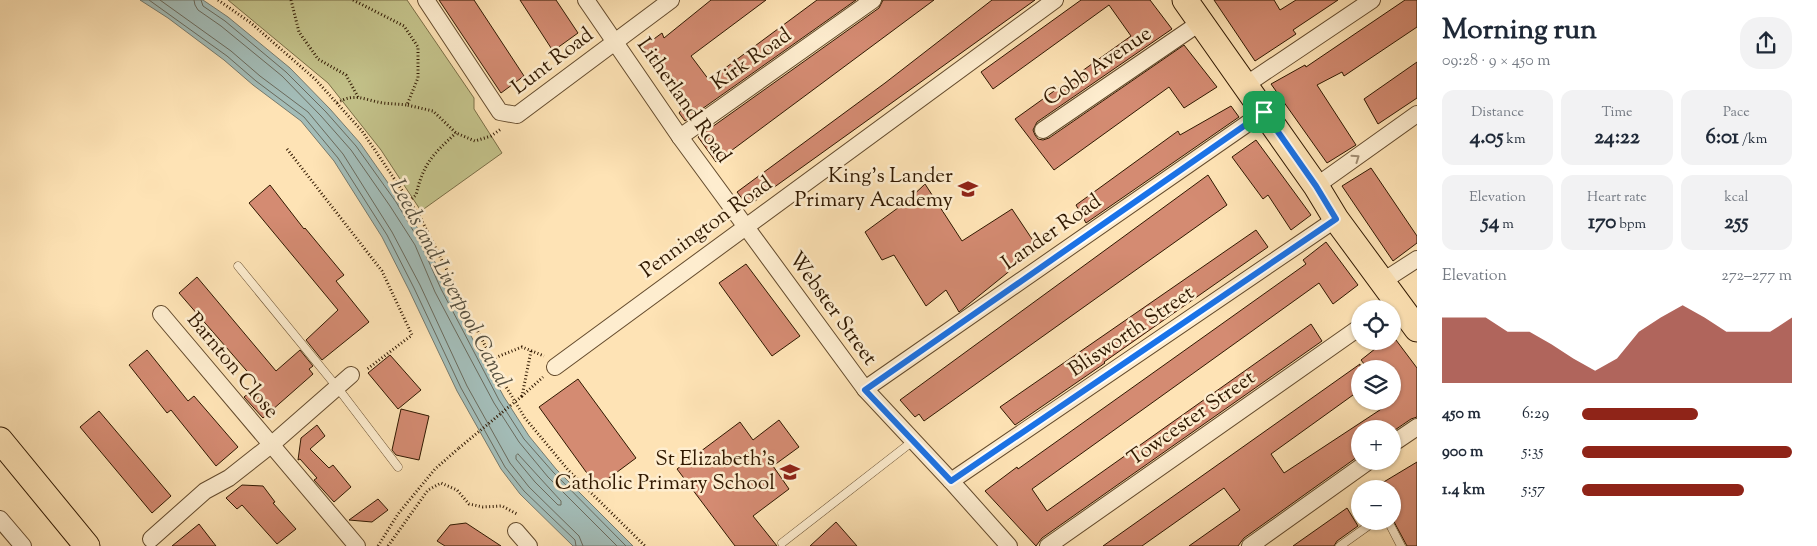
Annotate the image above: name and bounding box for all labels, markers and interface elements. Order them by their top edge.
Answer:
text: Morning run [1442,11,1597,51]
button: share [1740,17,1792,69]
street label: Cobb Avenue [1038,20,1158,114]
street label: Lunt Road [506,21,600,103]
street label: Kirk Road [706,21,798,99]
street label: Litherland Road [629,32,737,170]
text: 09:28 · 9 × 450 m [1442,50,1550,73]
pin [1243,91,1285,133]
icon: arrive [1250,98,1278,126]
text: Distance [1471,103,1524,123]
text: Time [1601,103,1633,123]
text: Pace [1723,103,1750,123]
text: 4.05 [1470,123,1503,153]
text: 24:22 [1594,123,1640,153]
text: 6:01 [1705,123,1739,153]
text: km [1503,130,1526,150]
text: /km [1739,130,1767,150]
one-way arrow [1350,155,1360,164]
place label: King's Lander Primary Academy [795,162,954,216]
street label: Pennington Road [635,170,779,286]
water label: Leeds and Liverpool Canal [380,174,518,394]
school or university icon: King's Lander Primary Academy [957,178,979,200]
street label: Lander Road [996,188,1108,278]
text: Elevation [1469,188,1526,208]
text: Heart rate [1587,188,1647,208]
text: kcal [1724,188,1748,208]
text: 54 [1481,208,1499,238]
text: 170 [1588,208,1616,238]
text: 255 [1724,208,1749,238]
text: m [1499,215,1514,235]
text: bpm [1616,215,1646,235]
street label: Webster Street [780,246,884,372]
text: Elevation [1442,265,1507,288]
text: 272–277 m [1721,265,1792,288]
street label: Blisworth Street [1063,279,1201,385]
map controls [1351,300,1401,530]
button: locate [1351,300,1401,350]
street label: Barnton Close [179,306,285,426]
button: layers [1351,360,1401,410]
street label: Towcester Street [1122,364,1262,474]
text: 450 m [1442,403,1481,426]
text: 6:29 [1522,403,1549,426]
button: + [1351,420,1401,470]
text: 900 m [1442,441,1483,464]
text: 5:35 [1522,441,1544,464]
place label: St Elizabeth's Catholic Primary School [555,445,775,499]
school or university icon: St Elizabeth's Catholic Primary School [779,461,801,483]
text: 1.4 km [1442,479,1485,502]
text: 5:57 [1522,479,1545,502]
button: − [1351,480,1401,530]

